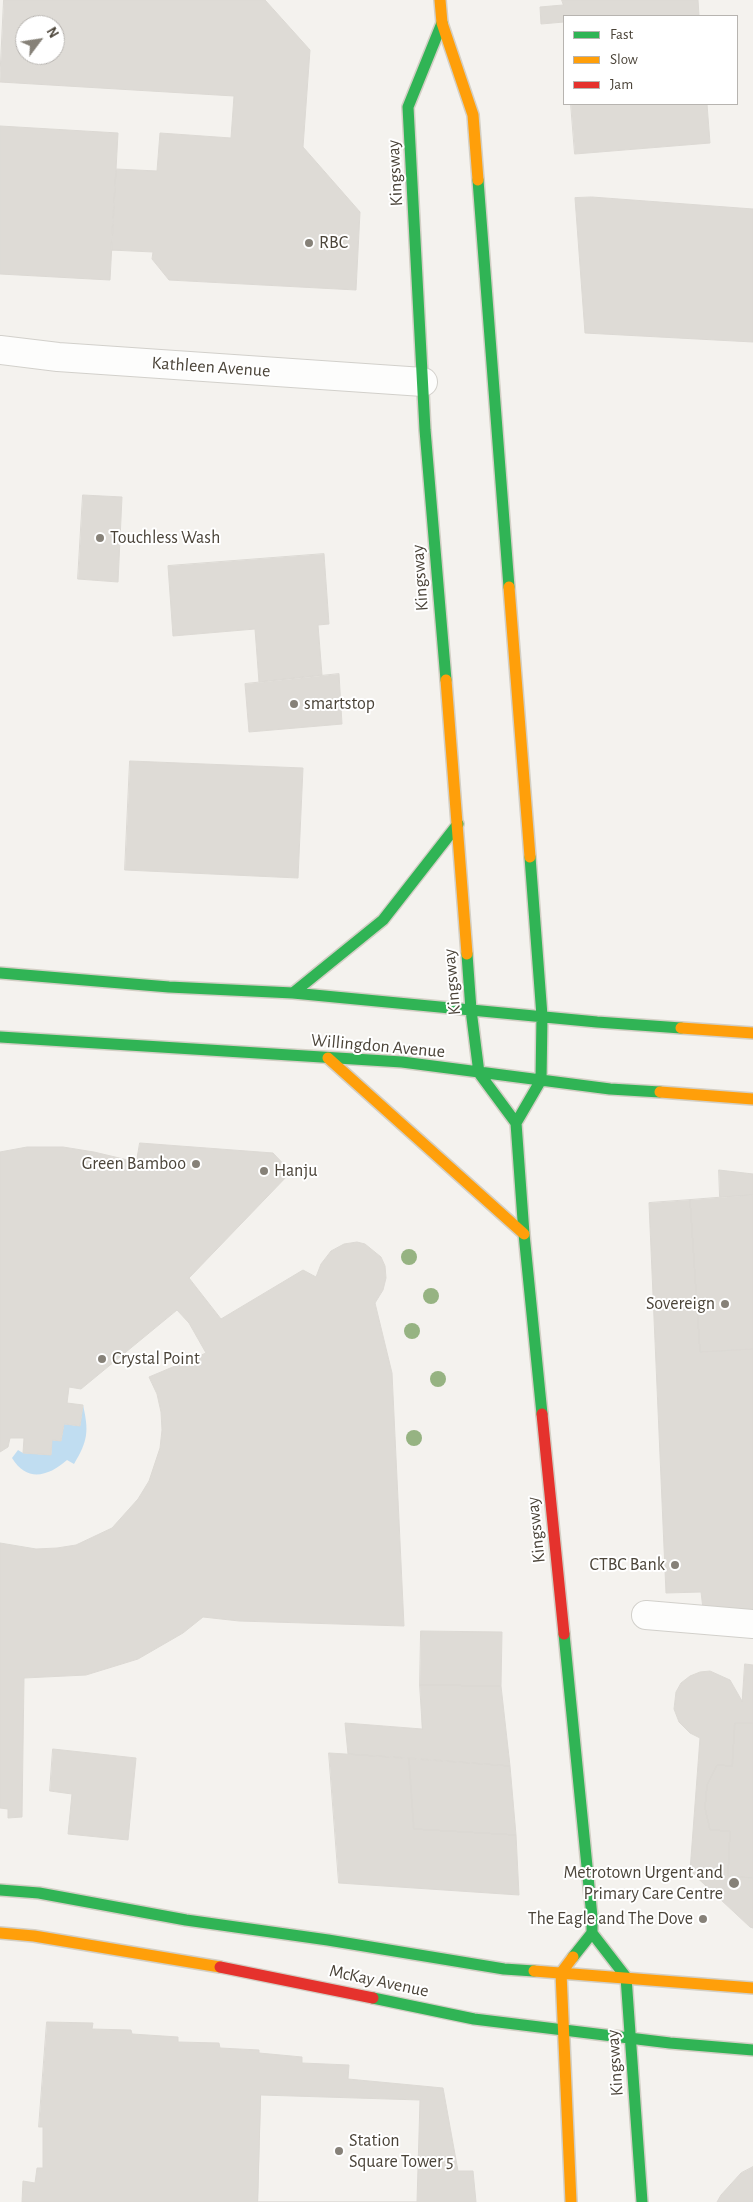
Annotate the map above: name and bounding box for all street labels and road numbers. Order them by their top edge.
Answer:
street label: Kingsway [382,139,408,207]
street label: Kathleen Avenue [151,352,271,382]
street label: Kingsway [407,544,433,612]
street label: Kingsway [438,948,466,1016]
street label: Willingdon Avenue [310,1029,446,1063]
street label: Kingsway [522,1496,550,1564]
street label: McKay Avenue [327,1960,431,2002]
street label: Kingsway [602,2029,628,2097]

